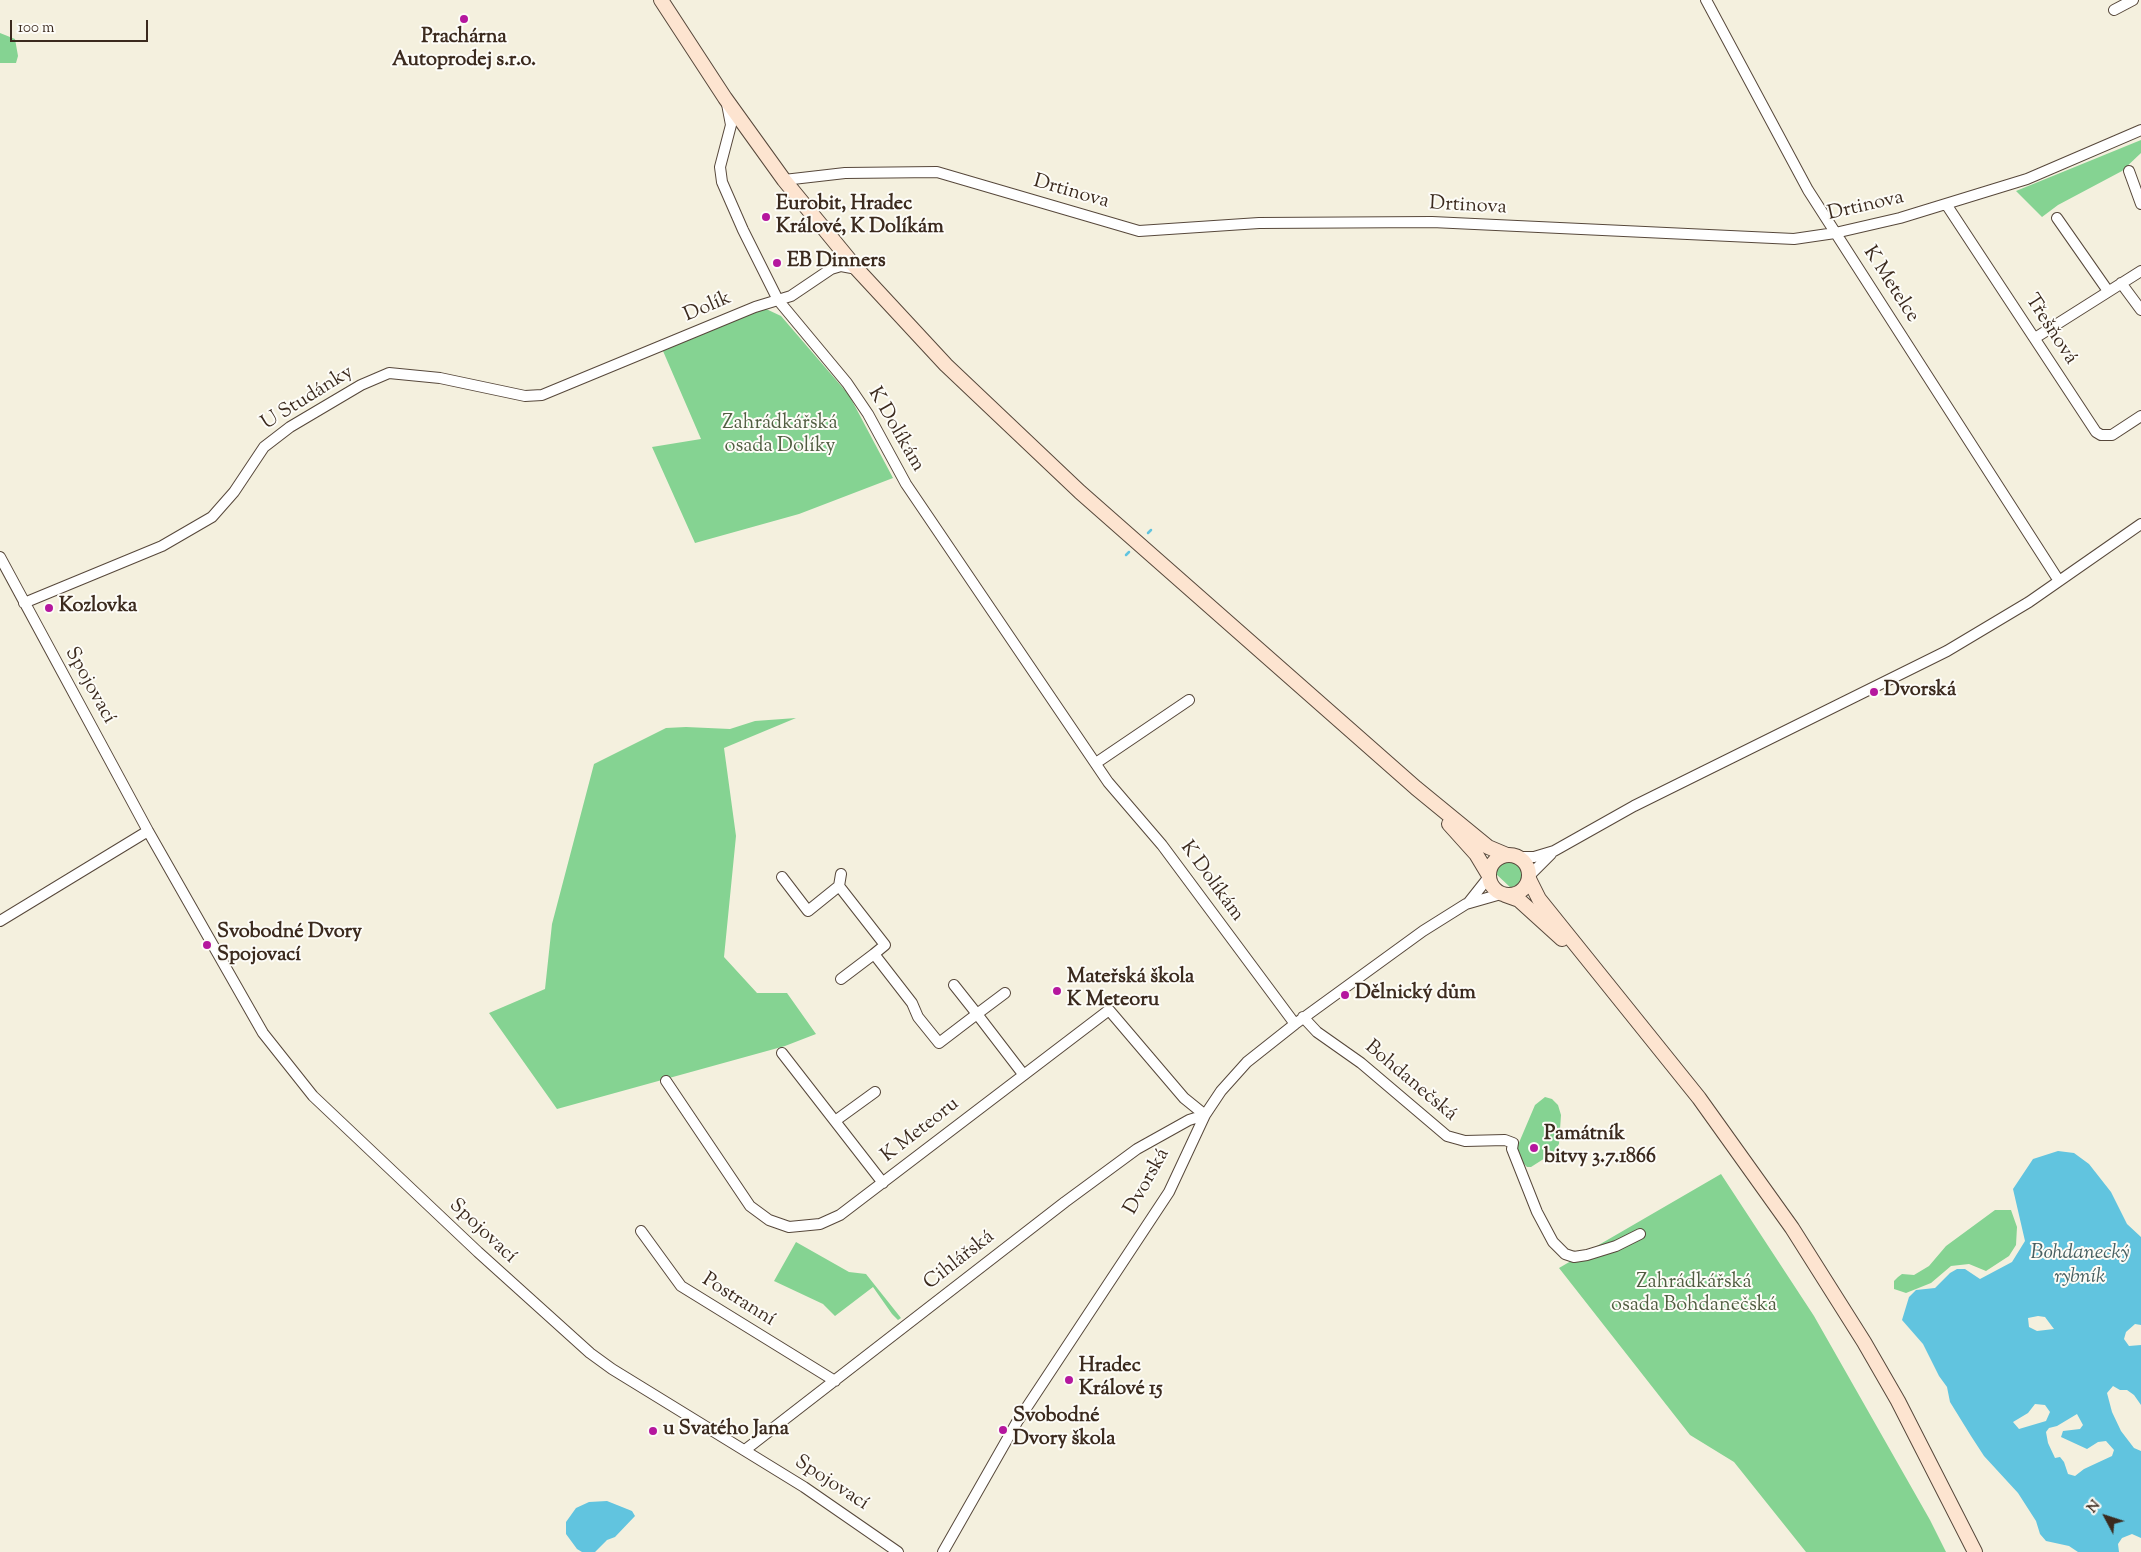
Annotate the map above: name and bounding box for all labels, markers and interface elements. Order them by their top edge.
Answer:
scale bar [12,10,150,42]
marker: Prachárna Autoprodej s.r.o. [458,13,470,25]
text: 100 m [18,18,54,39]
place label: Prachárna Autoprodej s.r.o. [392,27,536,74]
street label: Drtinova [1030,171,1112,215]
street label: Drtinova [1826,187,1906,227]
street label: Drtinova [1429,193,1507,221]
place label: Eurobit, Hradec Králové, K Dolíkám [776,194,944,241]
marker: Eurobit, Hradec Králové, K Dolíkám [760,211,772,223]
street label: K Metelce [1857,242,1923,328]
place label: EB Dinners [787,251,886,275]
marker: EB Dinners [771,257,783,269]
street label: Dolík [681,287,735,329]
street label: Třešňová [2018,290,2082,370]
street label: U Studánky [258,361,358,437]
street label: K Dolíkám [861,384,929,476]
park label: Zahrádkářská osada Dolíky [722,413,838,460]
place label: Kozlovka [59,596,137,620]
marker: Kozlovka [43,602,55,614]
street label: Spojovací [58,644,120,728]
place label: Dvorská [1884,680,1956,704]
marker: Dvorská [1868,686,1880,698]
street label: K Dolíkám [1174,837,1248,927]
place label: Svobodné Dvory Spojovací [217,922,362,969]
marker: Svobodné Dvory Spojovací [201,939,213,951]
place label: Mateřská škola K Meteoru [1067,967,1194,1014]
place label: Dělnický dům [1355,983,1476,1007]
marker: Mateřská škola K Meteoru [1051,985,1063,997]
marker: Dělnický dům [1339,989,1351,1001]
street label: Bohdanečská [1359,1036,1461,1128]
street label: K Meteoru [877,1093,965,1169]
place label: Památník bitvy 3.7.1866 [1544,1124,1656,1171]
marker: Památník bitvy 3.7.1866 [1528,1142,1540,1154]
street label: Dvorská [1120,1145,1176,1219]
street label: Spojovací [443,1195,521,1269]
street label: Cihlářská [920,1226,1000,1296]
water label: Bohdanecký rybník [2031,1241,2129,1291]
street label: Postranní [697,1269,779,1333]
park label: Zahrádkářská osada Bohdanečská [1611,1272,1777,1319]
place label: Hradec Králové 15 [1079,1356,1163,1403]
marker: Hradec Králové 15 [1063,1374,1075,1386]
place label: Svobodné Dvory škola [1013,1406,1115,1453]
place label: u Svatého Jana [663,1419,789,1443]
marker: Svobodné Dvory škola [997,1424,1009,1436]
marker: u Svatého Jana [647,1425,659,1437]
street label: Spojovací [789,1451,873,1517]
north arrow [2081,1492,2131,1542]
text: N [2083,1497,2106,1518]

